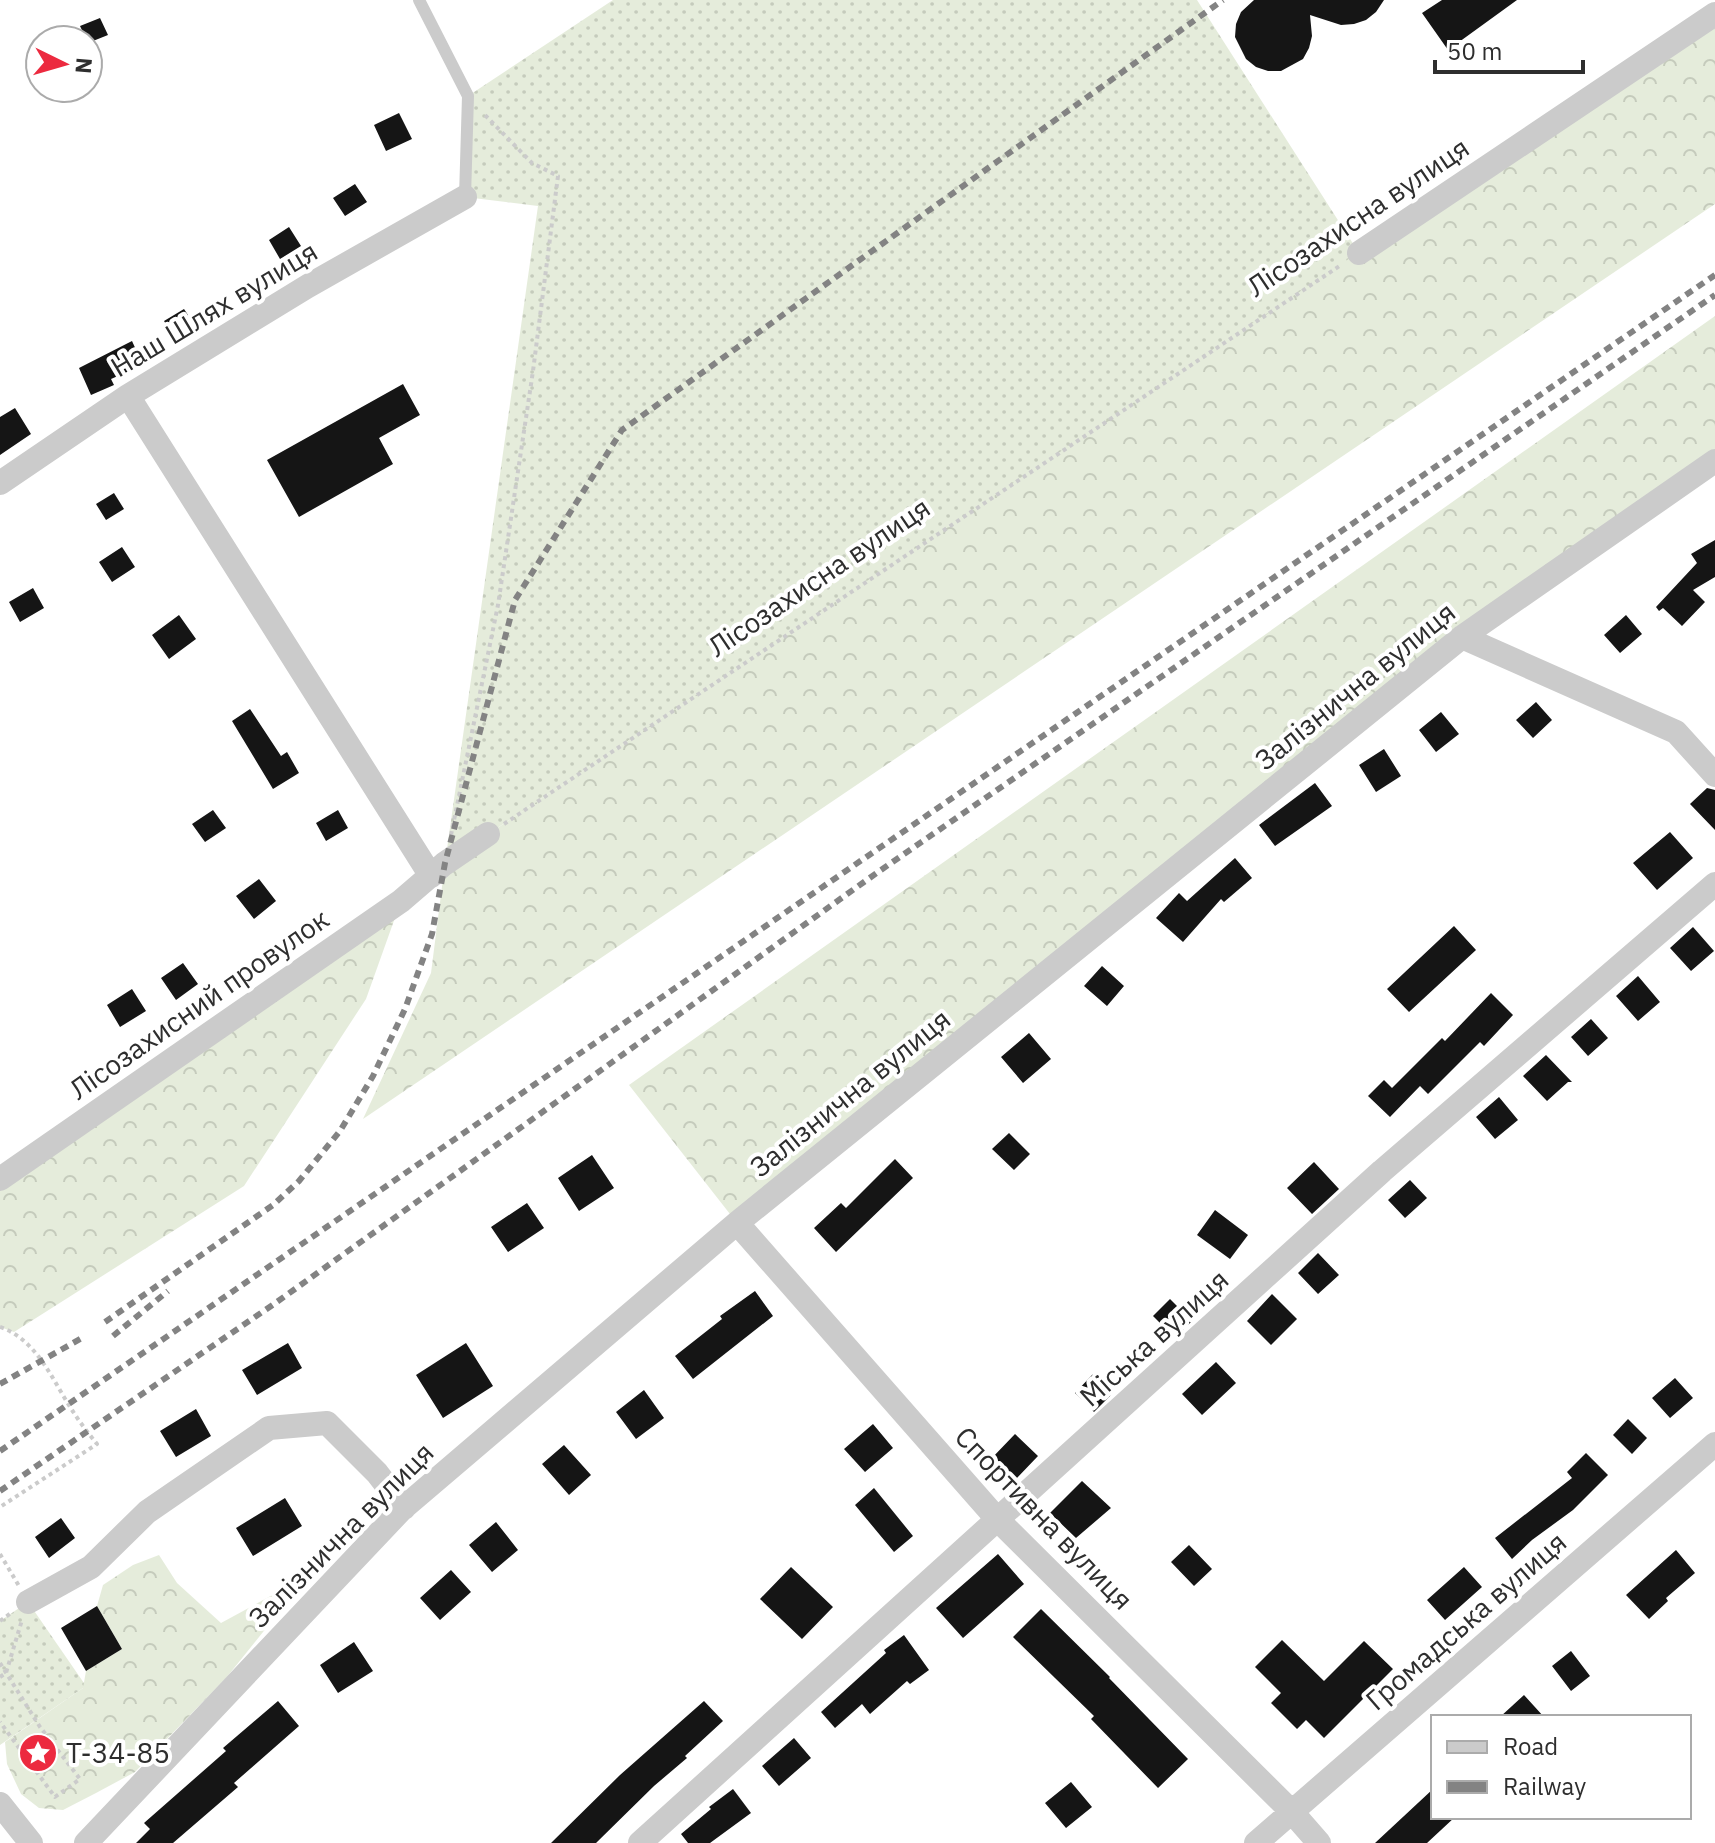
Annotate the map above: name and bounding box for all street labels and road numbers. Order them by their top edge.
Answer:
street label: Лісозахисна вулиця [1239,128,1476,305]
street label: Наш Шлях вулиця [103,232,324,385]
street label: Лісозахисна вулиця [700,488,937,665]
street label: Залізнична вулиця [1247,593,1463,778]
street label: Лісозахисний провулок [62,900,336,1107]
street label: Залізнична вулиця [742,1000,958,1185]
street label: Міська вулиця [1071,1261,1236,1414]
street label: Спортивна вулиця [947,1418,1141,1617]
street label: Залізнична вулиця [240,1434,441,1635]
street label: Громадська вулиця [1358,1523,1574,1718]

